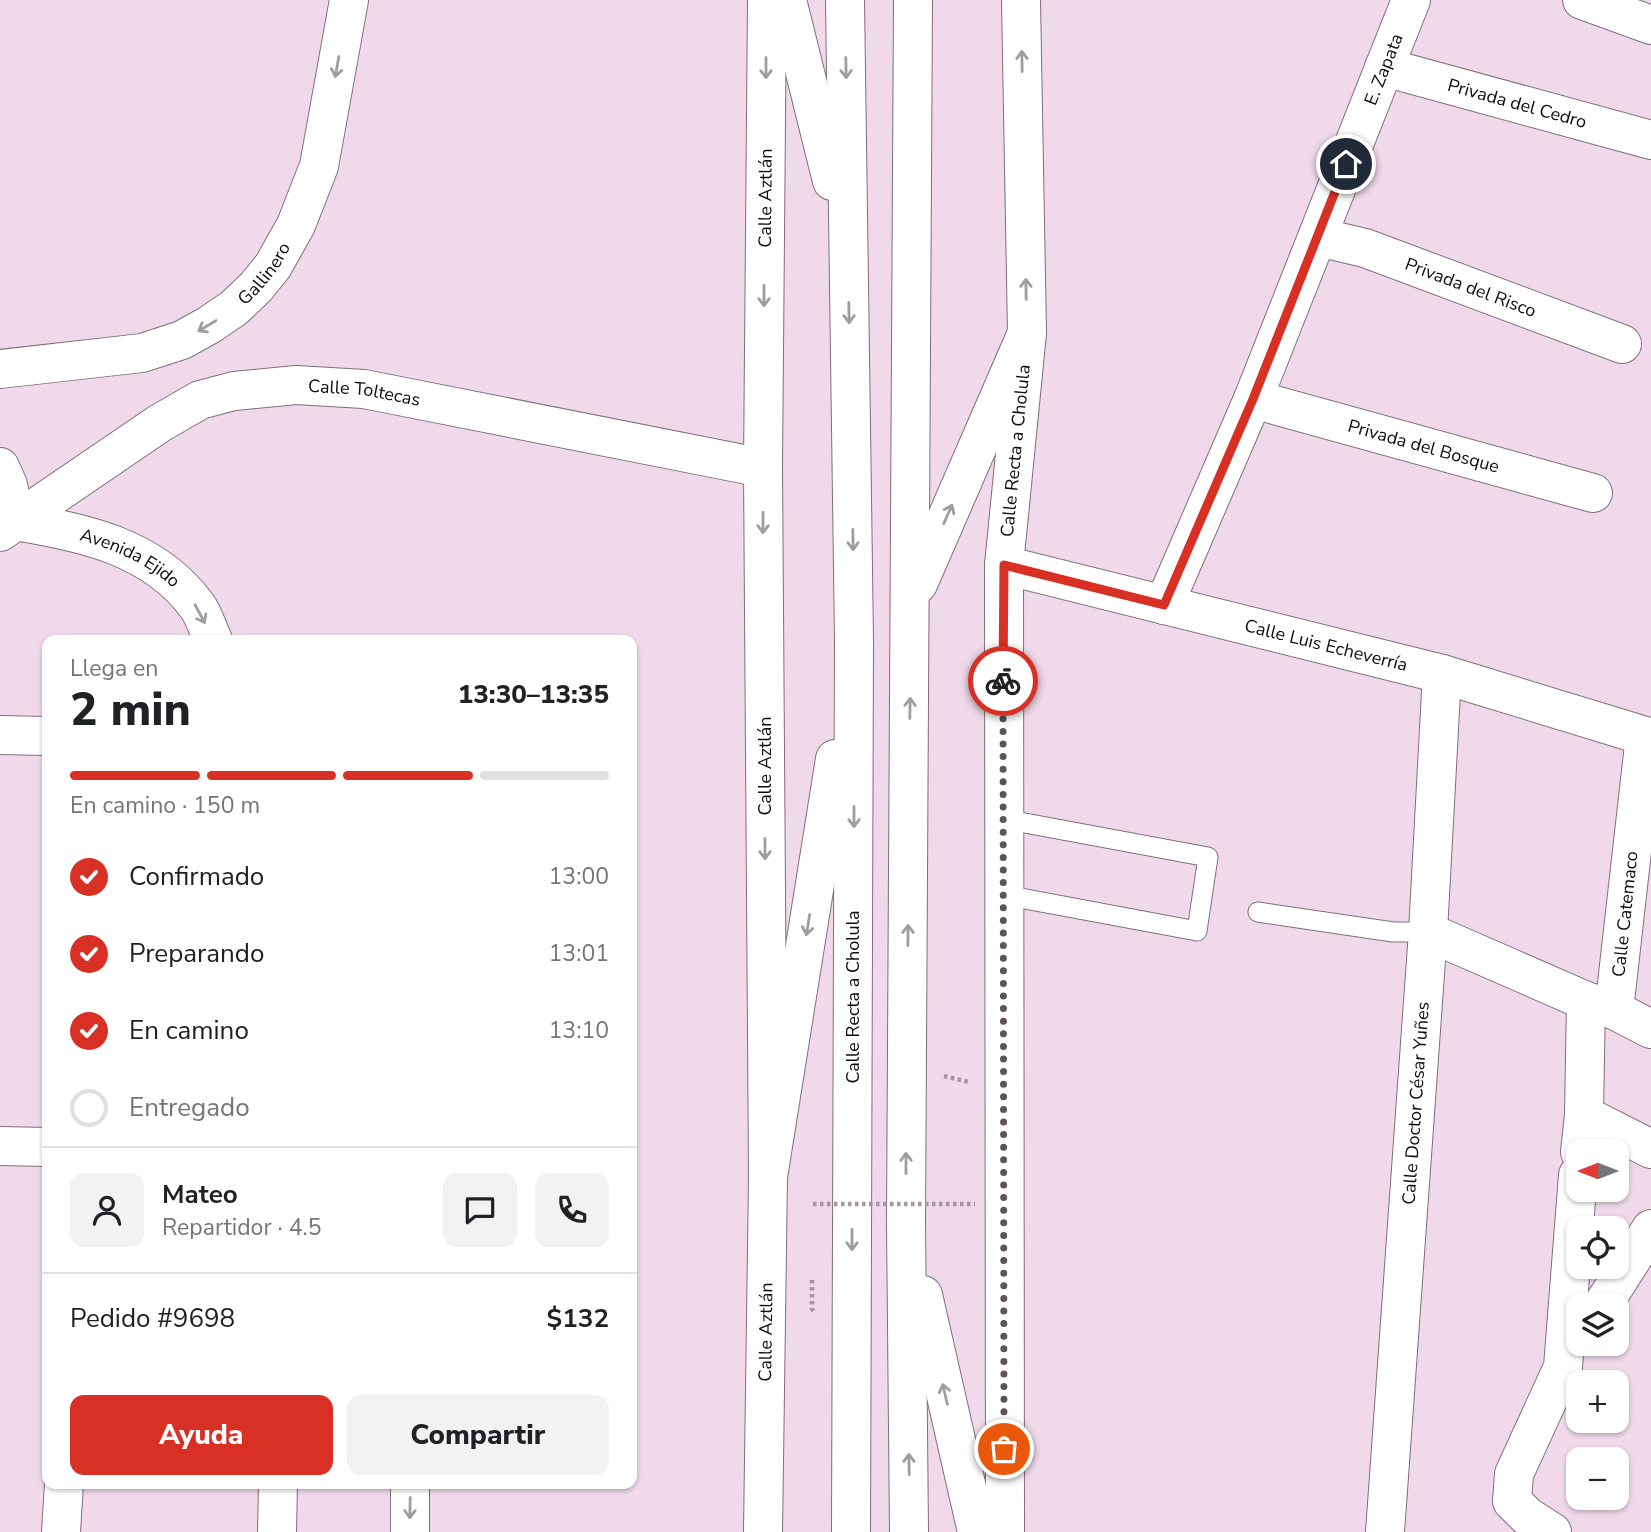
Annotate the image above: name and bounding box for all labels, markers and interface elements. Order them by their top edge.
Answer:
street label: E. Zapata [1359,30,1409,109]
one-way arrow [1015,50,1029,73]
one-way arrow [330,55,343,78]
one-way arrow [759,56,773,79]
one-way arrow [839,56,853,79]
street label: Privada del Cedro [1445,73,1589,134]
pin [1316,134,1376,194]
icon: home [1327,145,1365,183]
street label: Calle Aztlán [753,148,778,248]
street label: Gallinero [232,238,296,310]
street label: Privada del Risco [1402,252,1540,323]
one-way arrow [1019,278,1033,301]
one-way arrow [758,284,771,307]
one-way arrow [842,301,856,324]
one-way arrow [197,319,217,333]
street label: Calle Recta a Cholula [995,363,1036,538]
street label: Calle Toltecas [308,374,422,412]
street label: Privada del Bosque [1345,414,1502,479]
one-way arrow [942,504,955,525]
one-way arrow [756,511,770,534]
street label: Avenida Ejido [77,523,186,593]
one-way arrow [846,529,859,552]
one-way arrow [193,603,207,623]
street label: Calle Luis Echeverría [1242,613,1410,677]
courier [968,646,1038,716]
text: Llega en [70,653,158,684]
icon: bike [984,662,1022,700]
text: 13:30–13:35 [458,677,609,712]
text: 2 min [70,678,191,741]
one-way arrow [903,697,917,720]
street label: Calle Aztlán [753,717,777,815]
text: En camino · 150 m [70,790,260,821]
one-way arrow [847,805,861,828]
one-way arrow [759,837,772,860]
street label: Calle Catemaco [1606,850,1644,978]
icon: check [70,858,108,896]
text: Confirmado [129,859,264,894]
text: 13:00 [549,861,609,892]
street label: Calle Recta a Cholula [841,910,865,1084]
one-way arrow [801,913,814,936]
one-way arrow [901,924,915,947]
icon: check [70,935,108,973]
text: Preparando [129,936,264,971]
text: 13:01 [549,938,609,969]
street label: Calle Doctor César Yuñes [1396,1001,1435,1206]
icon: check [70,1012,108,1050]
text: En camino [129,1013,249,1048]
text: 13:10 [549,1015,609,1046]
text: Entregado [129,1090,250,1125]
north arrow [1566,1139,1629,1202]
map controls [1566,1139,1629,1510]
one-way arrow [899,1152,913,1175]
button: person [70,1173,144,1247]
button: chat [443,1173,517,1247]
button: phone [535,1173,609,1247]
text: Mateo [162,1177,238,1212]
text: Repartidor · 4.5 [162,1212,322,1243]
button: locate [1566,1216,1629,1279]
one-way arrow [845,1229,859,1252]
street label: Calle Aztlán [753,1282,779,1382]
button: layers [1566,1293,1629,1356]
text: Pedido #9698 [70,1301,235,1336]
text: $132 [547,1301,609,1336]
button: + [1566,1370,1629,1433]
one-way arrow [938,1383,952,1406]
button: Ayuda [70,1395,333,1475]
button: Compartir [347,1395,609,1475]
pin [974,1419,1034,1479]
icon: bag [985,1430,1023,1468]
button: − [1566,1447,1629,1510]
one-way arrow [902,1453,915,1476]
one-way arrow [403,1496,417,1519]

